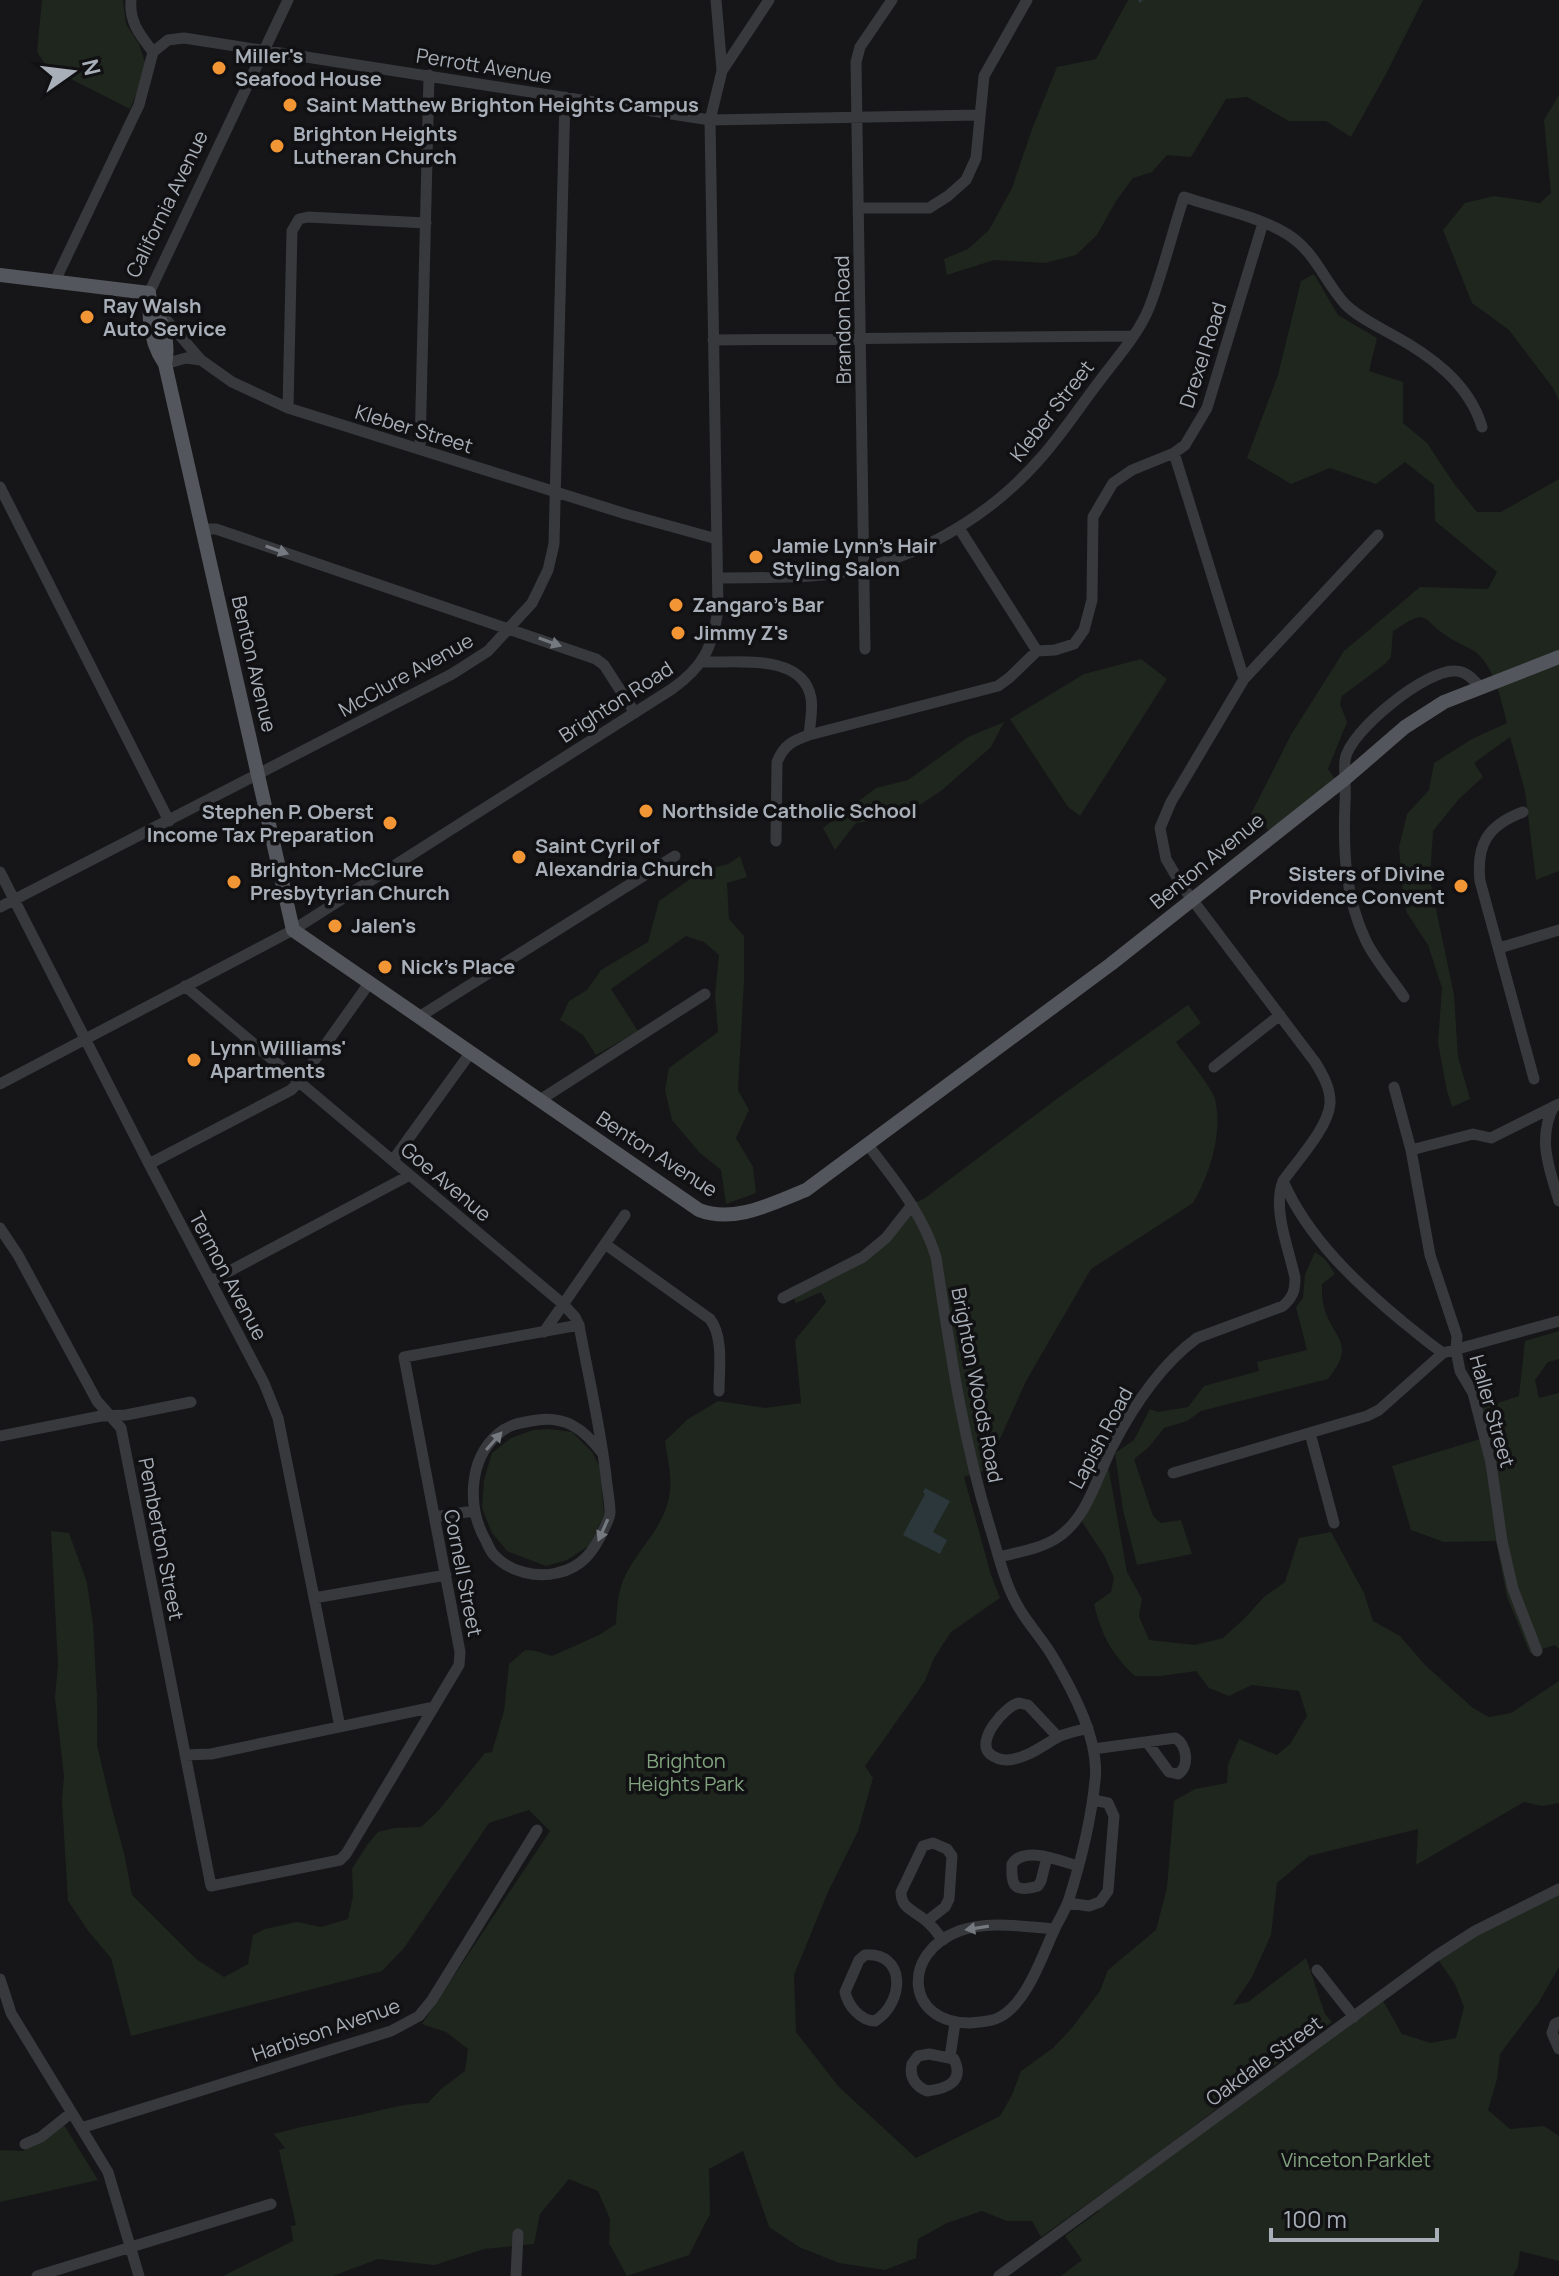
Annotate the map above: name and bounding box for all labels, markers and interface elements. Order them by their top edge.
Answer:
north arrow [32,32,112,112]
street label: Perrott Avenue [414,41,554,90]
place label: Miller's Seafood House [235,42,382,92]
text: N [75,56,108,78]
marker: Miller's Seafood House [210,59,228,77]
place label: Saint Matthew Brighton Heights Campus [306,91,699,118]
marker: Saint Matthew Brighton Heights Campus [281,96,299,114]
place label: Brighton Heights Lutheran Church [293,120,458,170]
street label: California Avenue [119,126,214,282]
marker: Brighton Heights Lutheran Church [268,137,286,155]
street label: Brandon Road [828,255,857,385]
place label: Ray Walsh Auto Service [103,292,226,342]
street label: Drexel Road [1173,299,1232,411]
marker: Ray Walsh Auto Service [78,308,96,326]
street label: Kleber Street [1003,354,1100,467]
street label: Kleber Street [352,398,476,459]
place label: Jamie Lynn's Hair Styling Salon [772,532,937,582]
one-way arrow [265,544,289,556]
marker: Jamie Lynn's Hair Styling Salon [747,548,765,566]
place label: Zangaro's Bar [692,591,824,618]
street label: Benton Avenue [226,593,283,735]
marker: Zangaro's Bar [667,596,685,614]
place label: Jimmy Z's [694,619,788,646]
marker: Jimmy Z's [669,624,687,642]
street label: McClure Avenue [334,626,478,723]
one-way arrow [538,637,562,649]
street label: Brighton Road [554,655,678,748]
place label: Northside Catholic School [662,797,917,824]
place label: Stephen P. Oberst Income Tax Preparation [147,798,374,848]
marker: Northside Catholic School [637,802,655,820]
street label: Benton Avenue [1144,806,1269,915]
marker: Stephen P. Oberst Income Tax Preparation [381,814,399,832]
place label: Saint Cyril of Alexandria Church [535,832,713,882]
marker: Saint Cyril of Alexandria Church [510,848,528,866]
place label: Brighton-McClure Presbytyrian Church [250,856,450,906]
place label: Sisters of Divine Providence Convent [1249,860,1445,910]
marker: Brighton-McClure Presbytyrian Church [225,873,243,891]
marker: Sisters of Divine Providence Convent [1452,877,1470,895]
place label: Jalen's [351,912,416,939]
marker: Jalen's [326,917,344,935]
place label: Nick's Place [401,953,515,980]
marker: Nick's Place [376,958,394,976]
place label: Lynn Williams' Apartments [210,1034,347,1084]
marker: Lynn Williams' Apartments [185,1051,203,1069]
street label: Benton Avenue [591,1104,723,1203]
street label: Goe Avenue [395,1136,497,1227]
street label: Termon Avenue [183,1207,274,1345]
street label: Brighton Woods Road [945,1285,1010,1485]
street label: Haller Street [1464,1351,1521,1470]
street label: Lapish Road [1062,1382,1139,1493]
one-way arrow [485,1431,502,1451]
street label: Pemberton Street [132,1455,191,1623]
street label: Cornell Street [438,1507,489,1639]
one-way arrow [596,1519,610,1542]
park label: Brighton Heights Park [628,1747,745,1797]
one-way arrow [964,1922,989,1934]
street label: Harbison Avenue [248,1991,404,2068]
street label: Oakdale Street [1200,2009,1327,2112]
park label: Vinceton Parklet [1281,2146,1431,2173]
scale bar [1271,2192,1437,2242]
text: 100 m [1283,2202,1347,2235]

